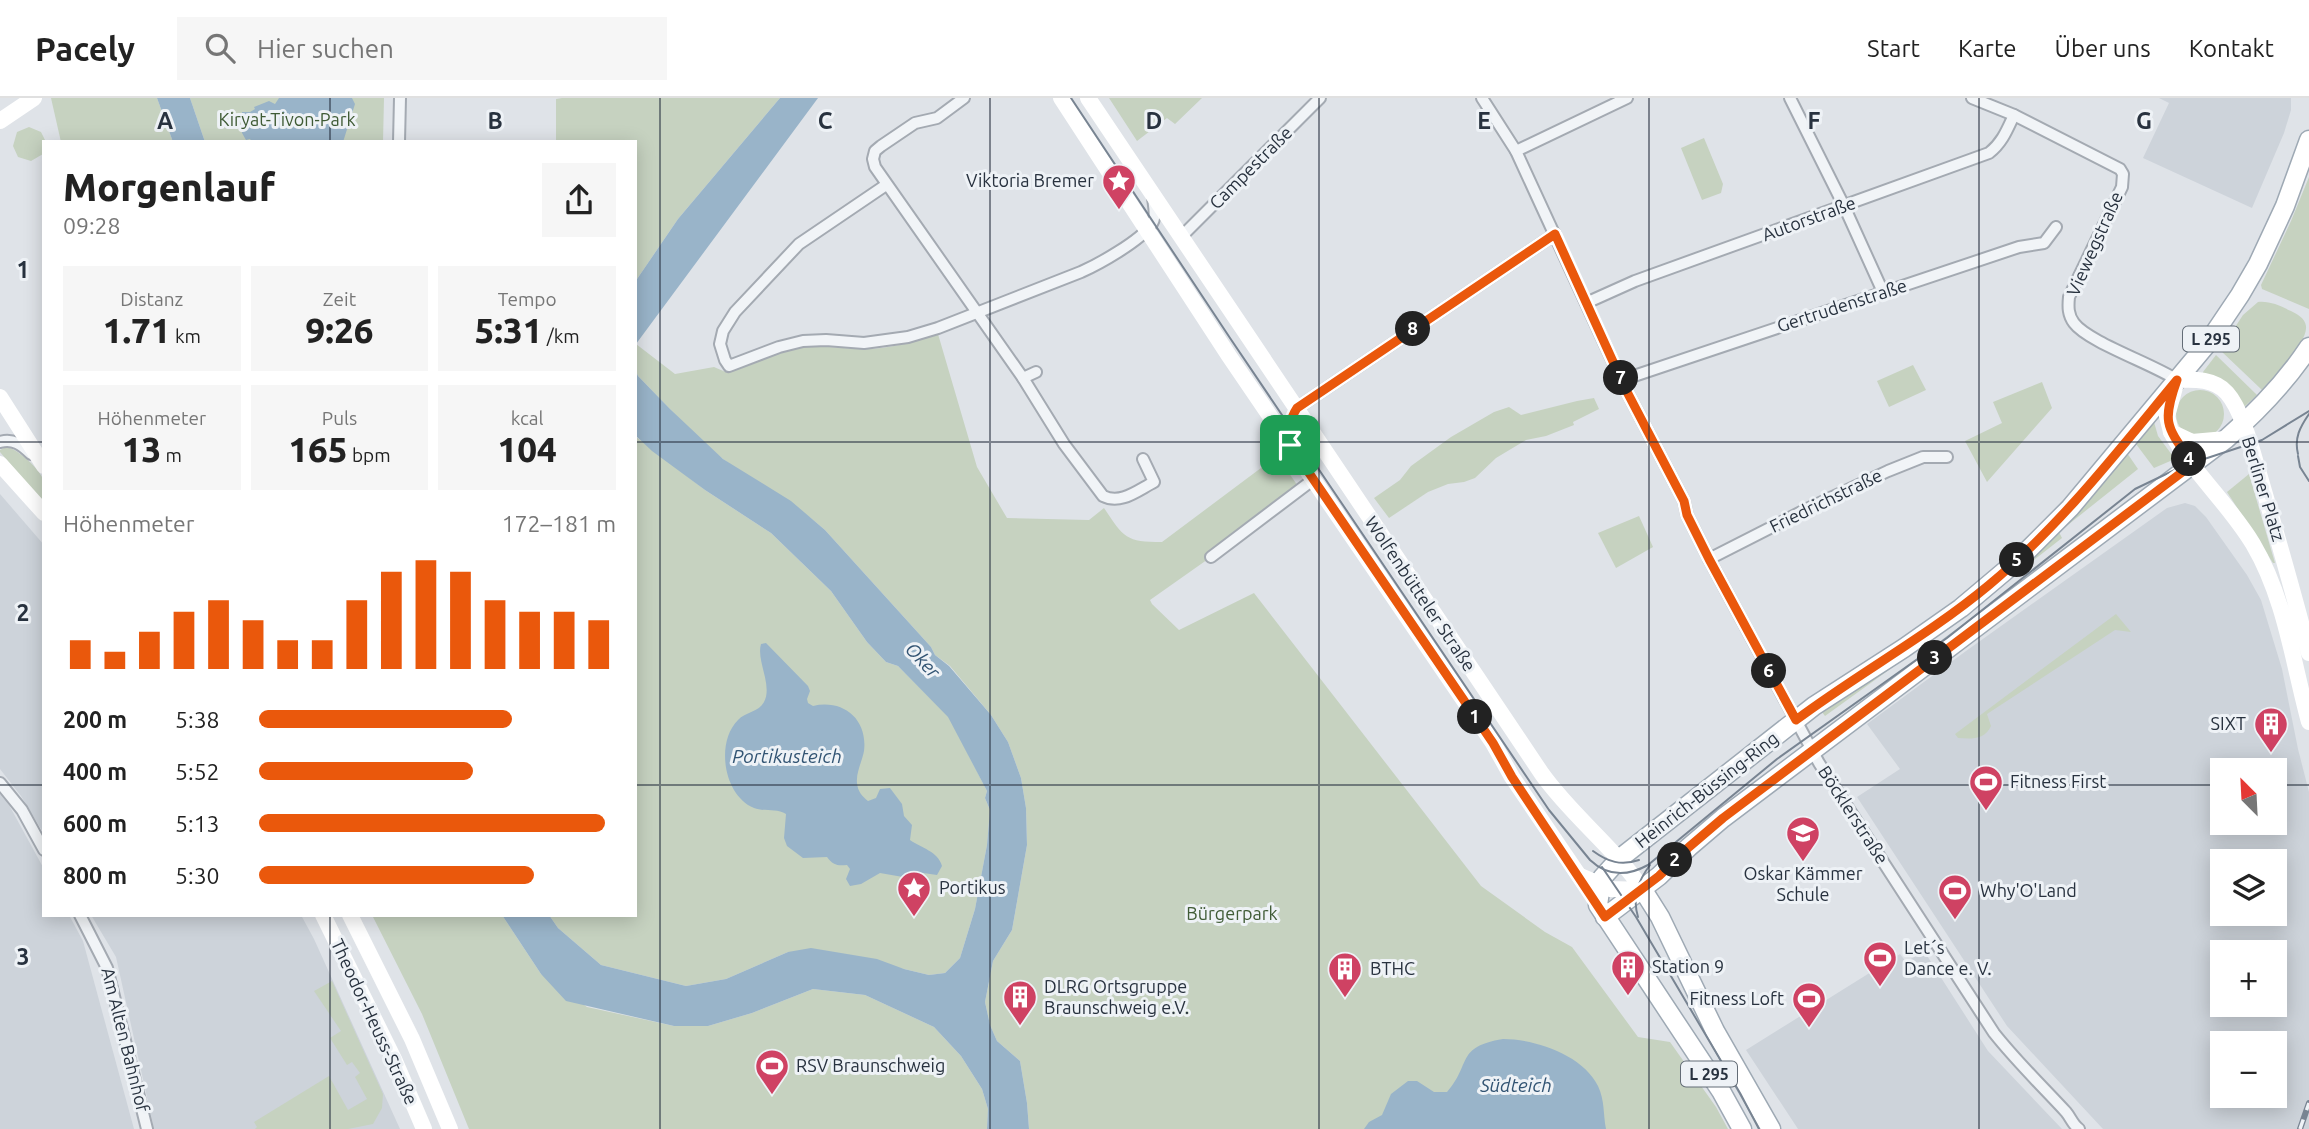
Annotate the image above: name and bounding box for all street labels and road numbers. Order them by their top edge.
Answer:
street label: Campestraße [1205,122,1296,213]
street label: Viewegstraße [2062,188,2126,299]
street label: Autorstraße [1759,192,1858,244]
street label: Gertrudenstraße [1774,275,1909,335]
road number: L 295 [2183,327,2239,352]
street label: Berliner Platz [2239,434,2289,544]
street label: Friedrichstraße [1766,464,1885,536]
street label: Wolfenbütteler Straße [1362,512,1480,675]
street label: Heinrich-Büssing-Ring [1631,727,1782,851]
street label: Böcklerstraße [1815,762,1893,867]
street label: Theodor-Heuss-Straße [328,936,422,1108]
street label: Am Alten Bahnhof [98,966,154,1114]
road number: L 295 [1681,1062,1737,1086]

